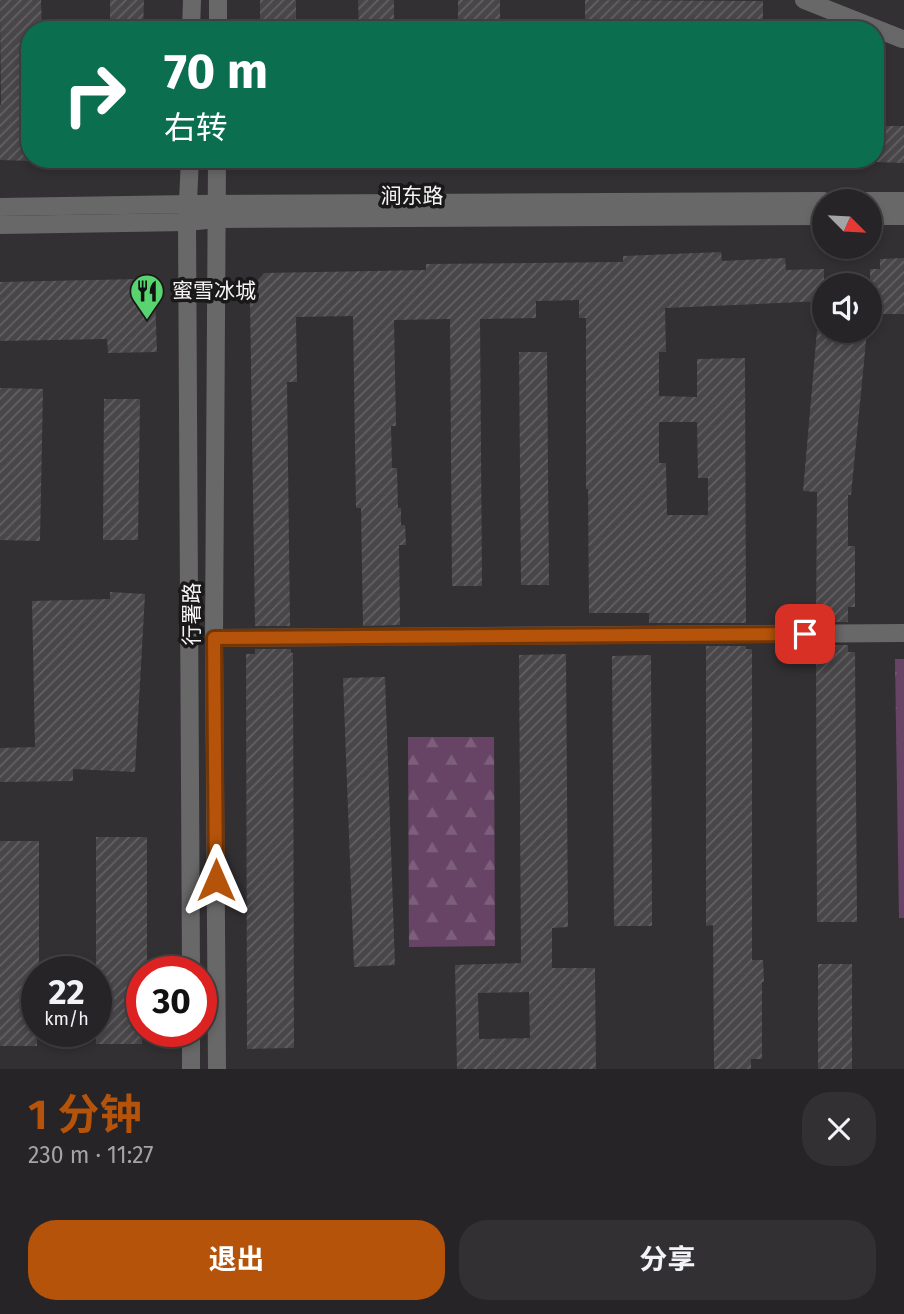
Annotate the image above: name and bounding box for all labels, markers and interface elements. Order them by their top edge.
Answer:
text: 70 m [164,42,268,101]
icon: right [49,49,140,140]
text: 右转 [164,109,228,147]
street label: 涧东路 [381,183,444,209]
north arrow [812,189,882,259]
map controls [812,189,882,343]
restaurant icon: 蜜雪冰城 [128,272,166,321]
button: sound [812,273,882,343]
place label: 蜜雪冰城 [172,278,256,304]
street label: 行署路 [179,583,205,646]
pin [775,604,835,664]
icon: arrive [786,615,824,653]
position arrow [179,843,253,917]
speed limit sign: 30 [126,956,217,1047]
text: 22 [48,971,85,1013]
text: km/h [44,1008,89,1030]
text: 1 分钟 [28,1090,141,1140]
button: close [802,1092,876,1166]
text: 230 m · 11:27 [28,1141,154,1169]
button: 退出 [28,1220,445,1300]
button: 分享 [459,1220,876,1300]

